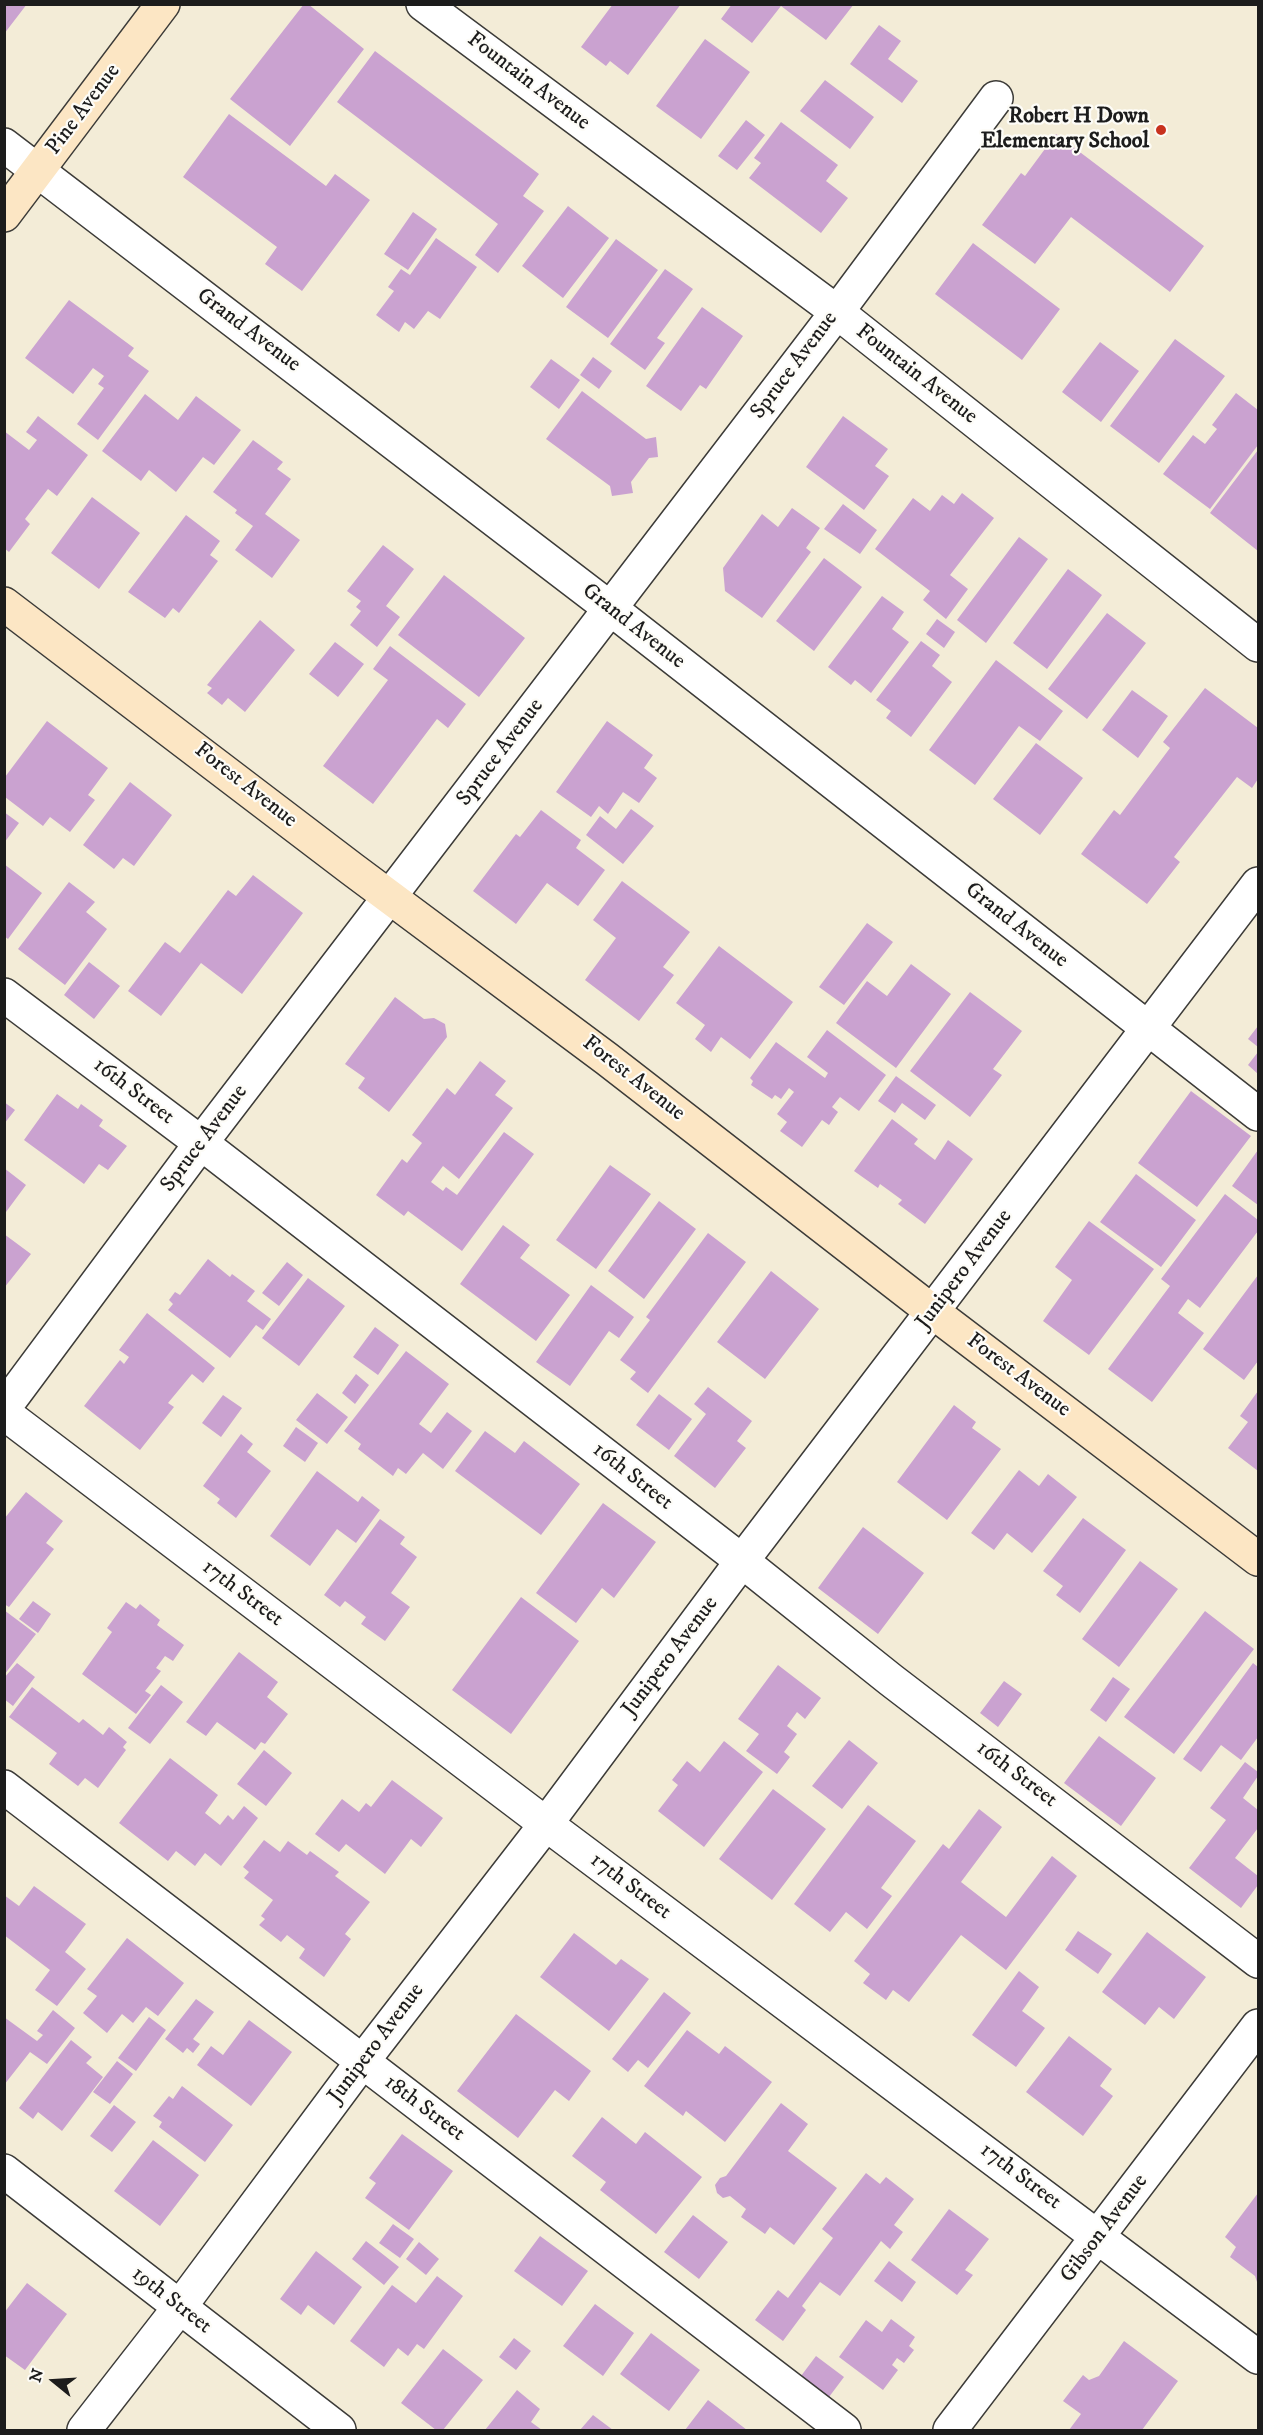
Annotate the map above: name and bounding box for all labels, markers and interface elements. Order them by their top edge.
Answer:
street label: Fountain Avenue [461,27,595,137]
street label: Pine Avenue [41,59,127,161]
place label: Robert H Down Elementary School [981,104,1149,156]
marker: Robert H Down Elementary School [1154,123,1168,137]
street label: Grand Avenue [191,283,305,379]
street label: Spruce Avenue [746,307,844,425]
street label: Fountain Avenue [850,319,982,431]
street label: Grand Avenue [576,579,690,675]
street label: Spruce Avenue [452,694,550,812]
street label: Forest Avenue [188,738,302,834]
street label: Grand Avenue [959,878,1073,974]
street label: Forest Avenue [576,1031,690,1127]
street label: 16th Street [87,1053,179,1131]
street label: Spruce Avenue [156,1080,254,1198]
street label: Junipero Avenue [911,1205,1019,1335]
street label: Forest Avenue [961,1328,1075,1424]
street label: 16th Street [587,1437,677,1517]
street label: 17th Street [196,1555,288,1633]
street label: Junipero Avenue [617,1592,725,1722]
street label: 16th Street [970,1736,1062,1814]
street label: 17th Street [584,1848,676,1926]
street label: Junipero Avenue [323,1979,431,2109]
street label: 18th Street [378,2070,470,2148]
street label: 17th Street [974,2138,1066,2216]
street label: Gibson Avenue [1056,2170,1154,2288]
street label: 19th Street [126,2262,216,2340]
north arrow [24,2351,84,2411]
text: N [25,2366,48,2385]

